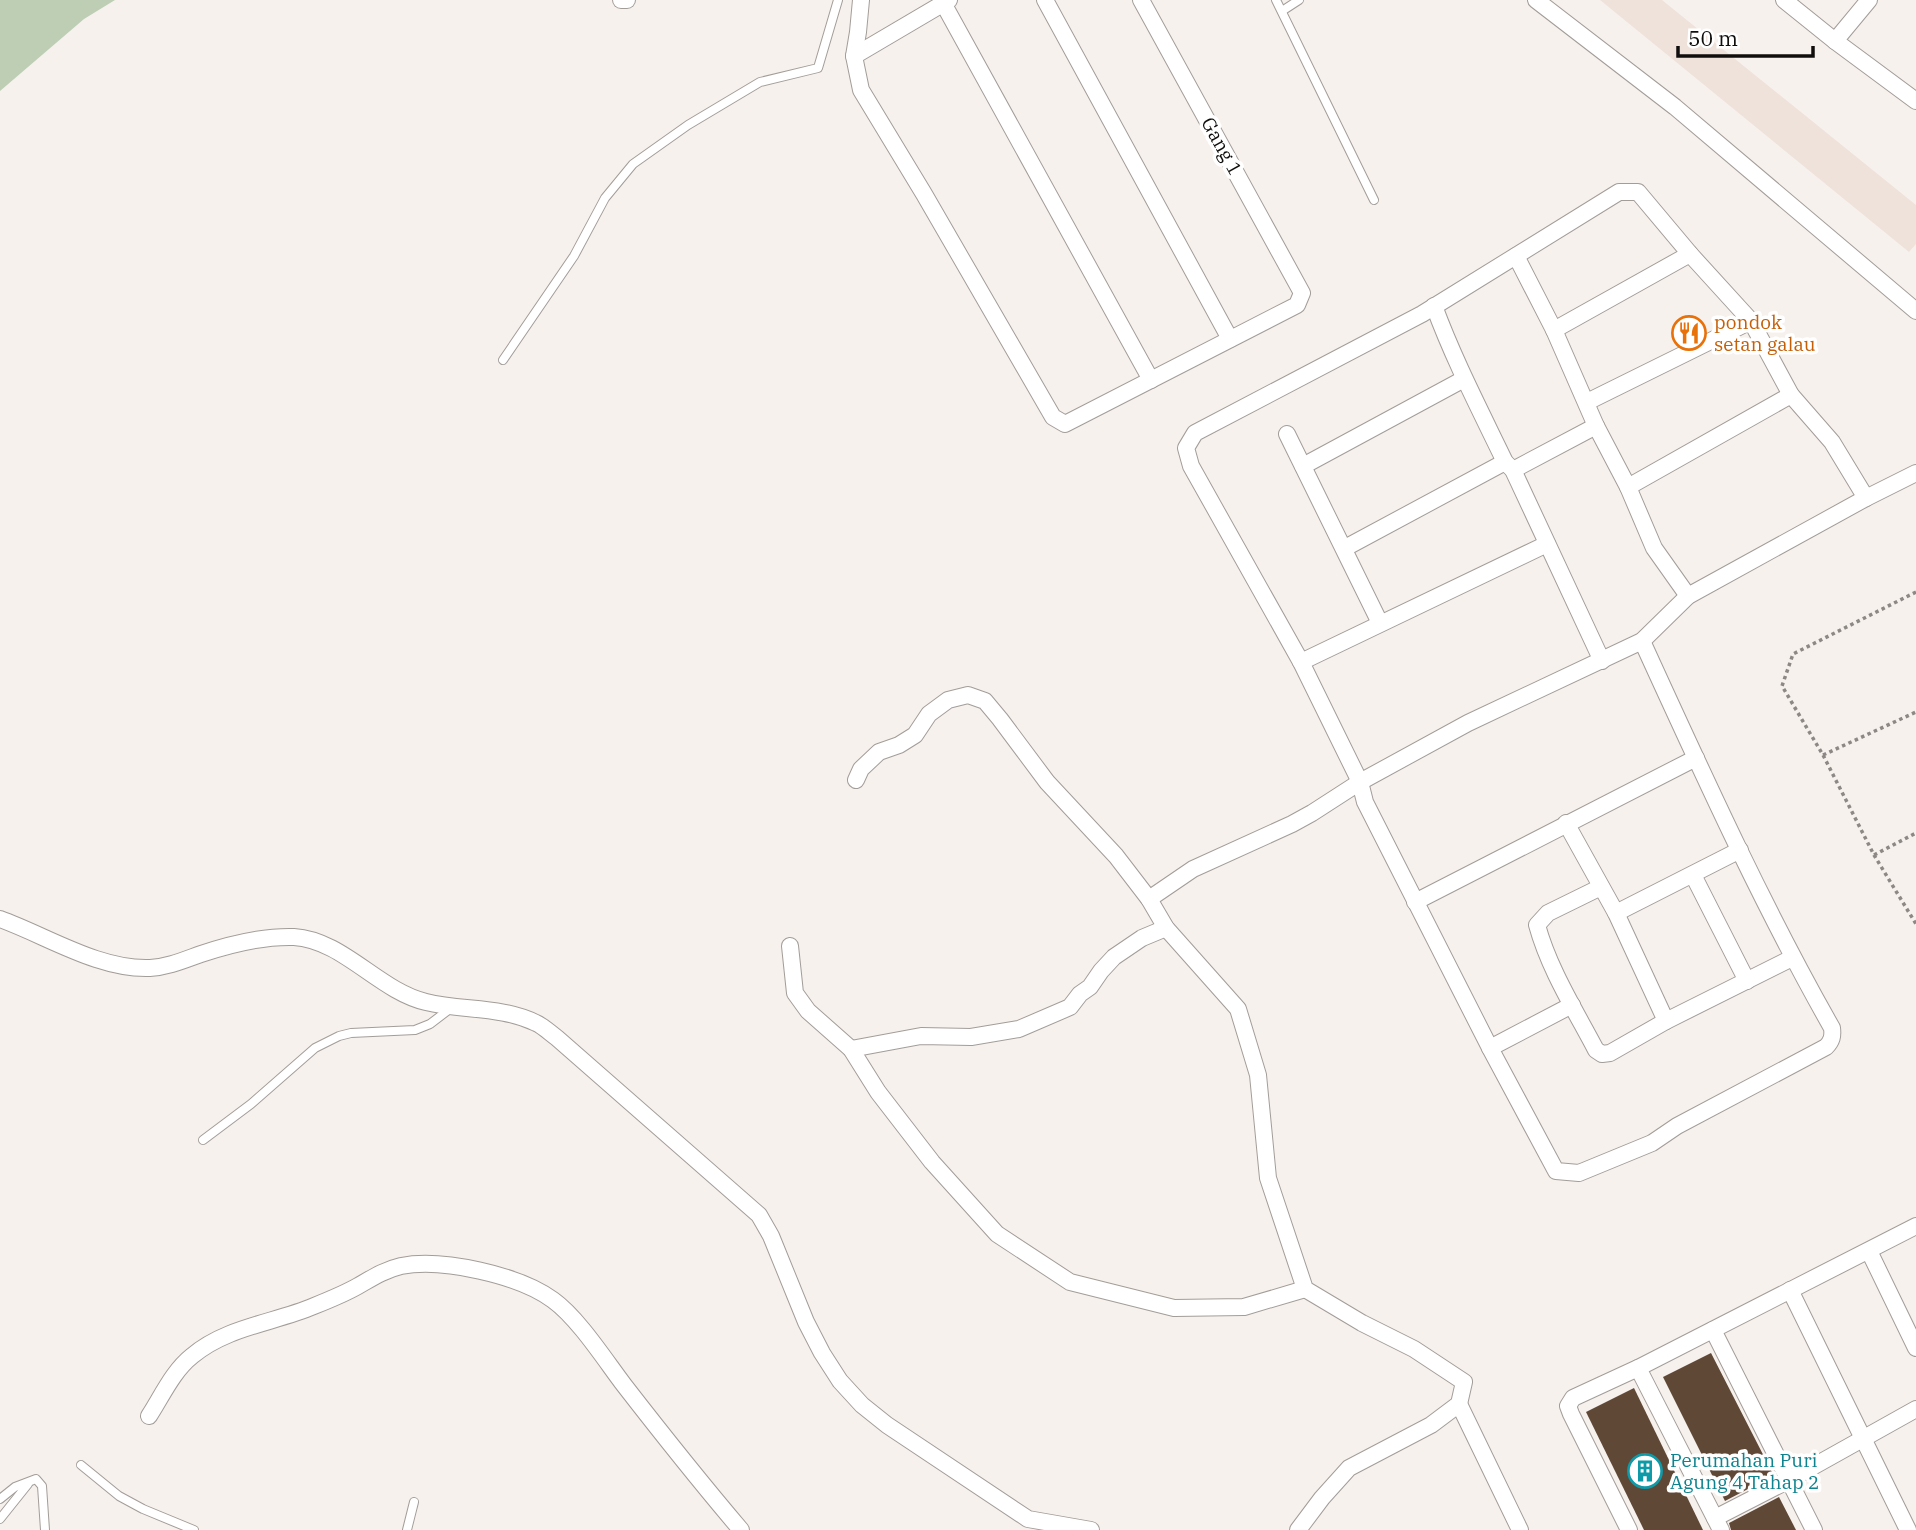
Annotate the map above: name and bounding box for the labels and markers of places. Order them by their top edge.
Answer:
place label: pondok setan galau [1714,310,1816,356]
restaurant icon: pondok setan galau [1670,314,1708,352]
place label: Perumahan Puri Agung 4 Tahap 2 [1670,1448,1820,1494]
building icon: Perumahan Puri Agung 4 Tahap 2 [1626,1452,1664,1490]

